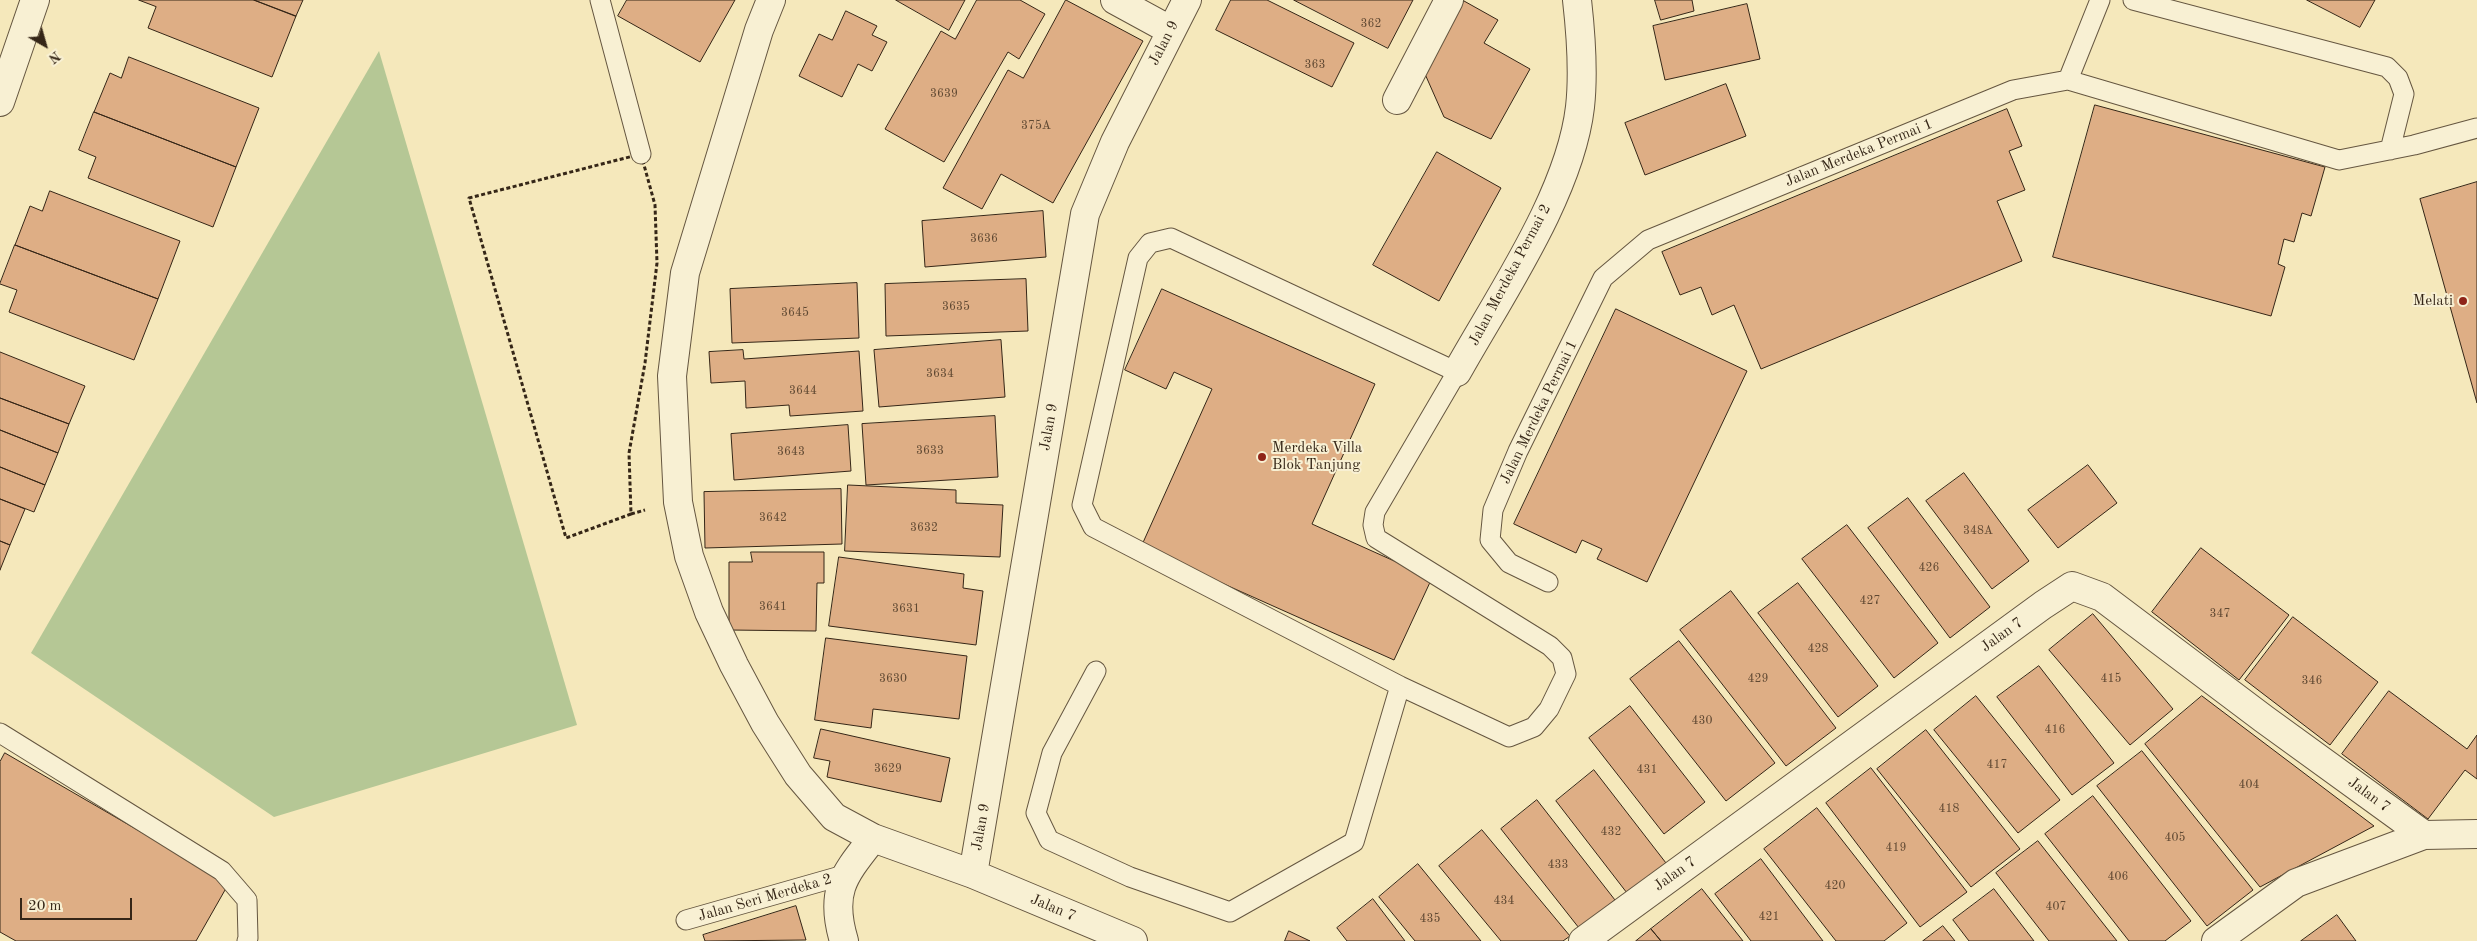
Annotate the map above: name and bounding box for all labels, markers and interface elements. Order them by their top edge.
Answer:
house number: 362 [1361,17,1381,31]
street label: Jalan 9 [1145,18,1183,68]
north arrow [20,20,70,70]
text: N [46,48,63,66]
house number: 363 [1305,58,1325,72]
house number: 3639 [930,87,958,101]
street label: Jalan Merdeka Permai 1 [1782,115,1936,191]
house number: 375A [1021,119,1051,133]
street label: Jalan Merdeka Permai 2 [1465,201,1555,349]
house number: 3636 [970,232,998,246]
place label: Melati [2413,292,2453,310]
marker: Melati [2457,295,2469,307]
house number: 3635 [942,300,970,314]
house number: 3645 [781,306,809,320]
street label: Jalan Merdeka Permai 1 [1496,337,1582,487]
house number: 3634 [926,367,954,381]
house number: 3644 [789,384,817,398]
street label: Jalan 9 [1036,402,1062,452]
place label: Merdeka Villa Blok Tanjung [1272,439,1362,474]
house number: 3633 [916,444,944,458]
house number: 3643 [777,445,805,459]
marker: Merdeka Villa Blok Tanjung [1256,451,1268,463]
house number: 3642 [759,511,787,525]
house number: 3632 [910,521,938,535]
house number: 348A [1963,524,1993,538]
house number: 426 [1919,561,1939,575]
house number: 427 [1860,594,1880,608]
house number: 3641 [759,600,787,614]
house number: 3631 [892,602,920,616]
house number: 347 [2210,607,2230,621]
street label: Jalan 7 [1977,614,2027,656]
house number: 428 [1808,642,1828,656]
house number: 3630 [879,672,907,686]
house number: 429 [1748,672,1768,686]
house number: 415 [2101,672,2121,686]
house number: 346 [2302,674,2322,688]
house number: 430 [1692,714,1712,728]
house number: 416 [2045,723,2065,737]
house number: 417 [1987,758,2007,772]
house number: 3629 [874,762,902,776]
house number: 431 [1637,763,1657,777]
street label: Jalan 7 [2344,774,2394,816]
house number: 404 [2239,778,2259,792]
street label: Jalan 9 [968,802,994,852]
house number: 418 [1939,802,1959,816]
house number: 432 [1601,825,1621,839]
house number: 405 [2165,831,2185,845]
house number: 419 [1886,841,1906,855]
street label: Jalan 7 [1650,853,1700,895]
house number: 433 [1548,858,1568,872]
street label: Jalan Seri Merdeka 2 [696,870,834,926]
house number: 406 [2108,870,2128,884]
house number: 420 [1825,879,1845,893]
scale bar [22,888,135,920]
street label: Jalan 7 [1027,890,1079,926]
house number: 434 [1494,894,1514,908]
text: 20 m [28,899,62,914]
house number: 407 [2046,900,2066,914]
house number: 421 [1759,910,1779,924]
house number: 435 [1420,912,1440,926]

